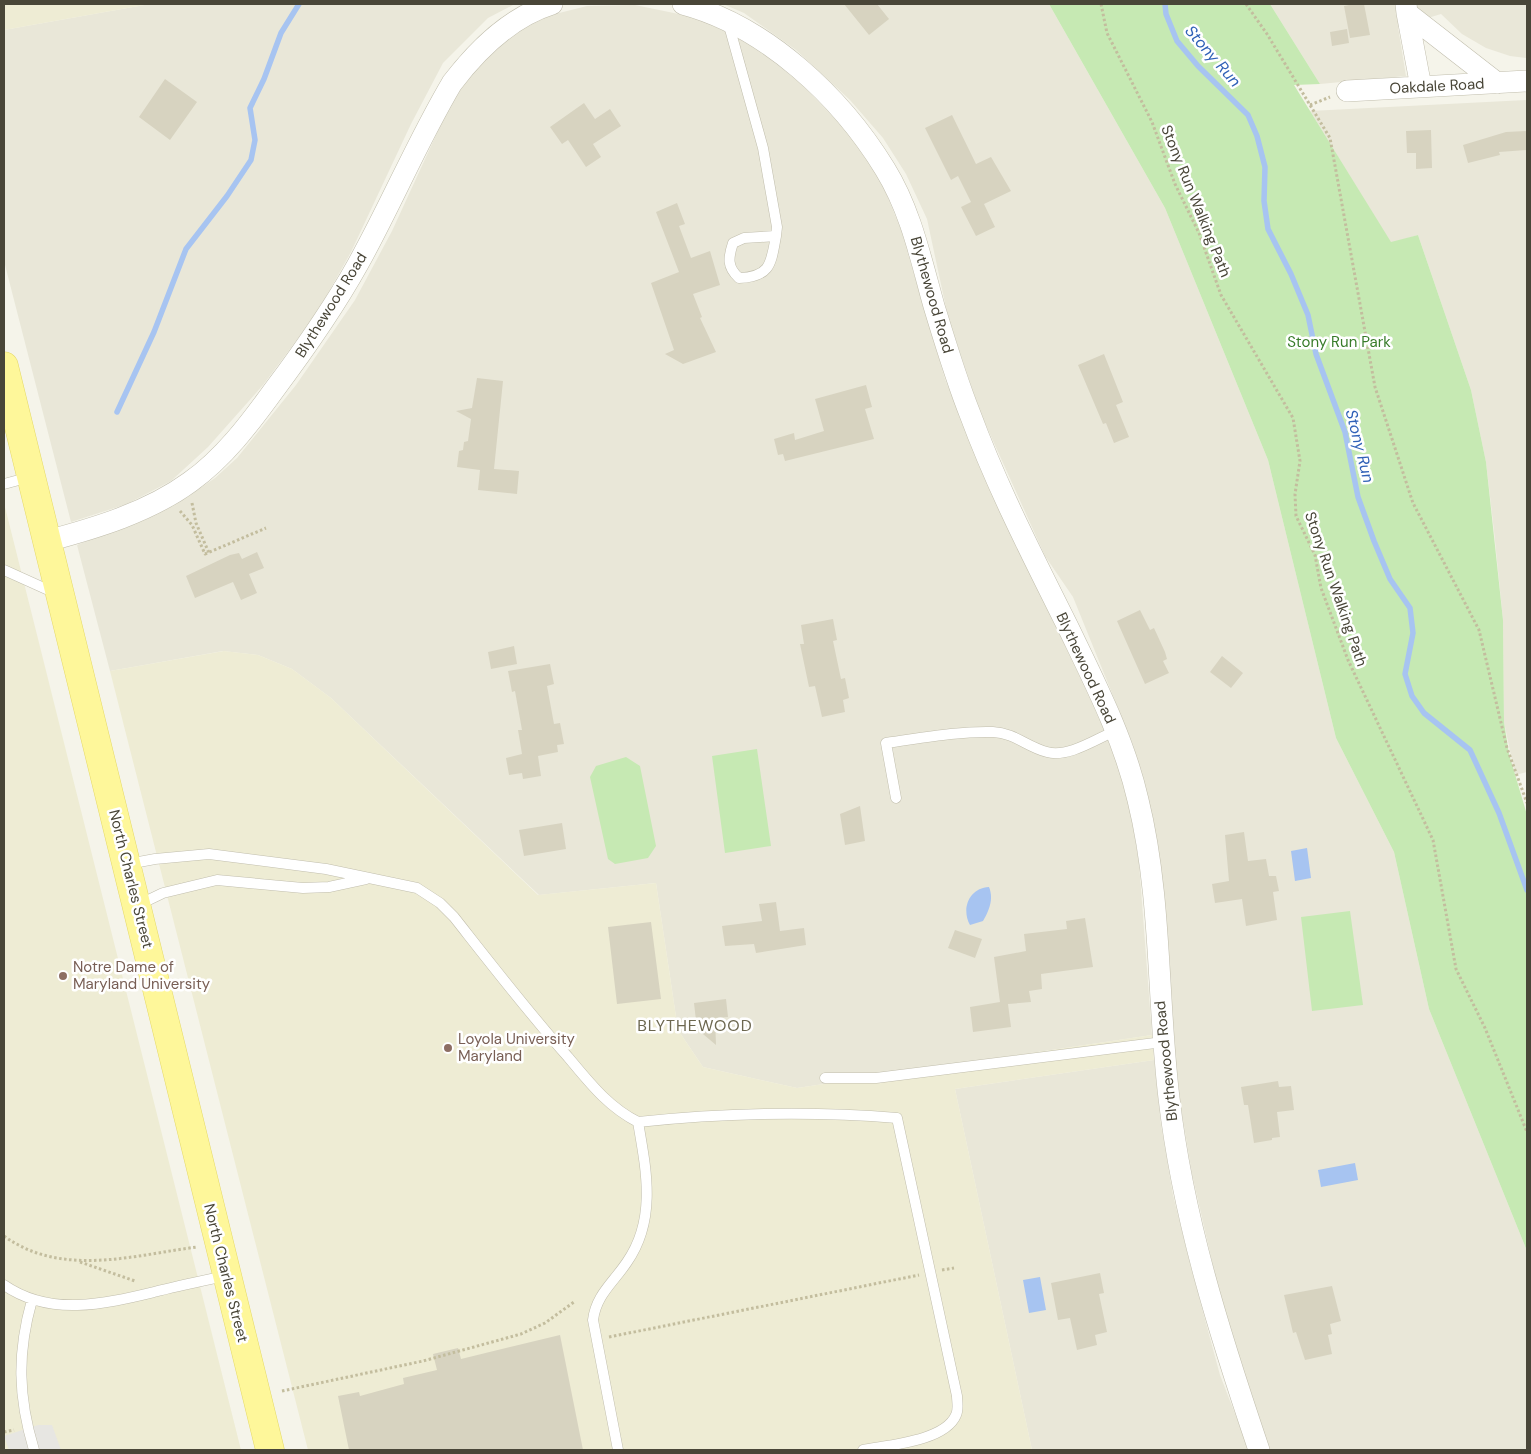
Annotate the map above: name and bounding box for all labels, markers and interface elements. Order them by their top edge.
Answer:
water label: Stony Run [1180,21,1246,91]
street label: Oakdale Road [1389,74,1485,98]
street label: Stony Run Walking Path [1156,122,1236,280]
street label: Blythewood Road [906,234,958,356]
street label: Blythewood Road [291,249,371,361]
park label: Stony Run Park [1287,332,1391,352]
water label: Stony Run [1341,407,1379,485]
street label: Stony Run Walking Path [1300,509,1372,669]
street label: Blythewood Road [1051,609,1121,727]
street label: North Charles Street [104,808,158,951]
place label: Notre Dame of Maryland University [73,957,211,994]
marker: Notre Dame of Maryland University [57,970,69,982]
street label: Blythewood Road [1150,1000,1182,1122]
district label: BLYTHEWOOD [637,1015,753,1036]
place label: Loyola University Maryland [458,1029,576,1066]
marker: Loyola University Maryland [442,1042,454,1054]
street label: North Charles Street [199,1202,253,1345]

